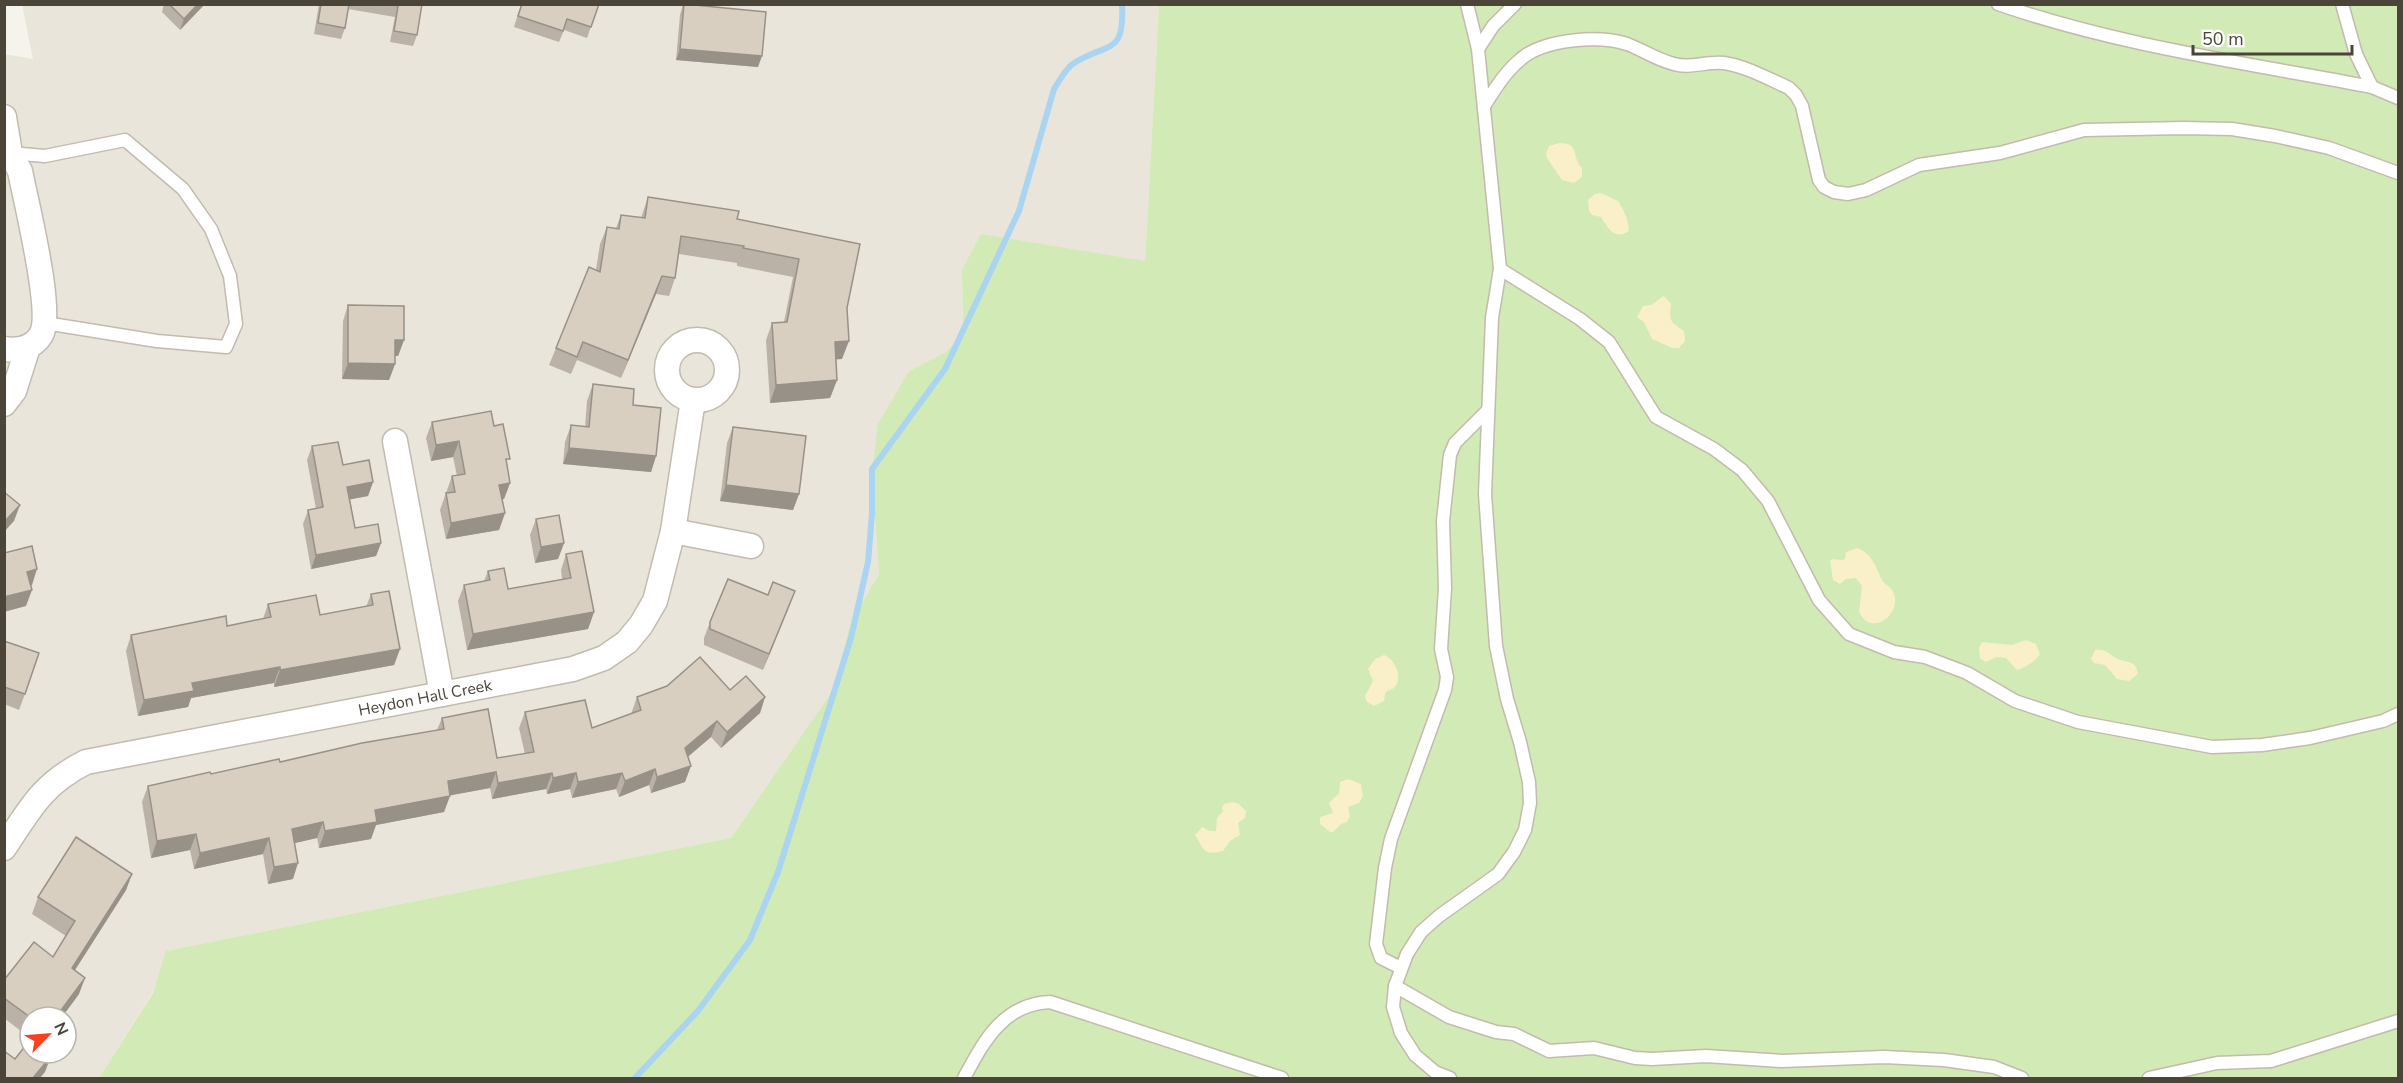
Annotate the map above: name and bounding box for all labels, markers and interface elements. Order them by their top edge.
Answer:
scale bar [2193,18,2352,56]
text: 50 m [2202,27,2244,51]
street label: Heydon Hall Creek [356,674,495,722]
north arrow [18,1005,78,1065]
text: N [48,1019,73,1039]

